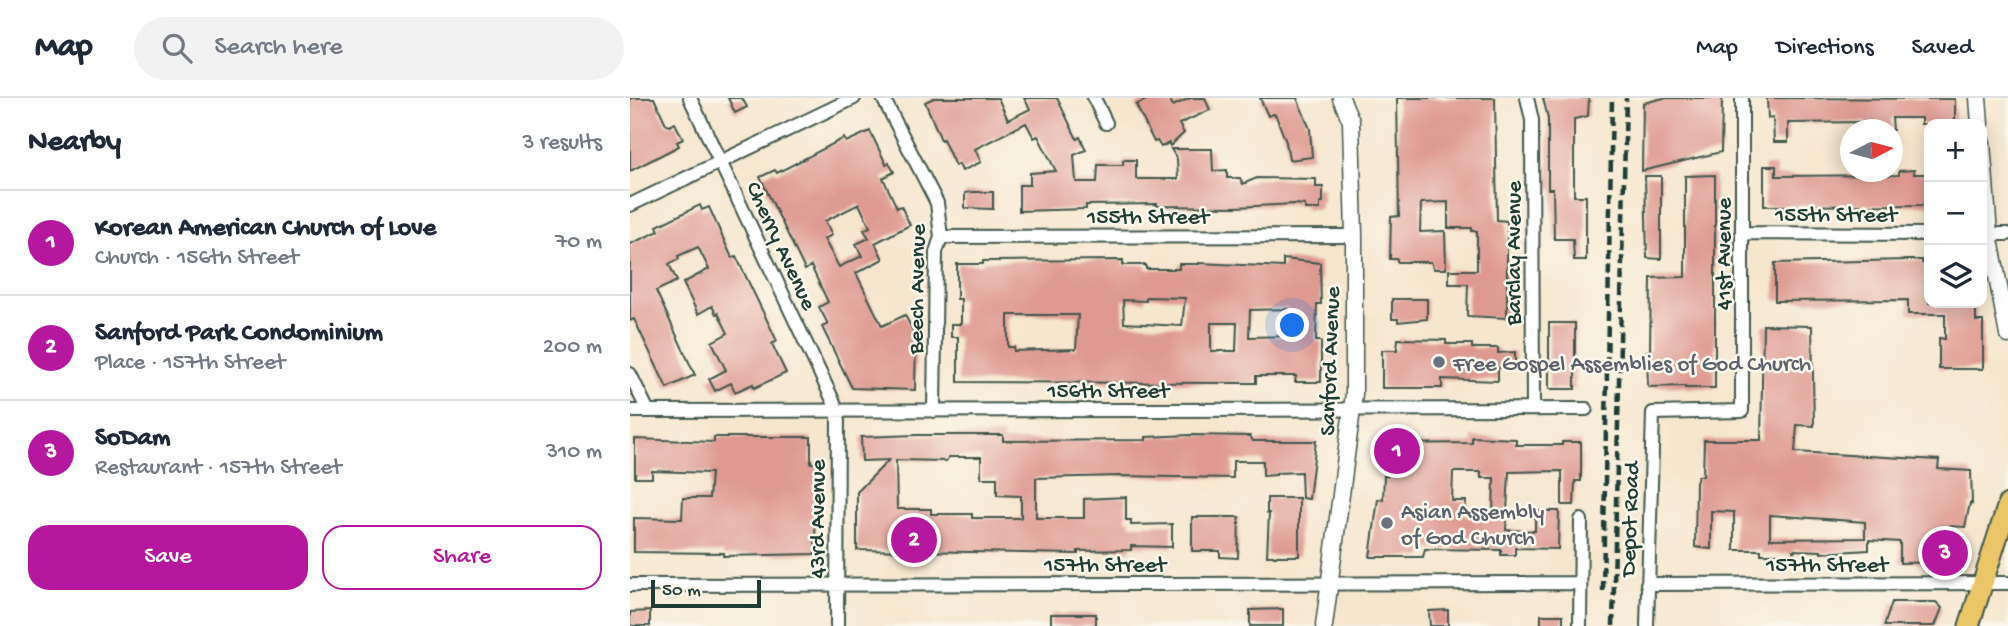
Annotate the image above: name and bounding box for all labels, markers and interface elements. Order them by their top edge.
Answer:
search box [134,17,624,80]
text: Map [35,29,92,67]
icon: search [158,29,196,67]
text: Search here [214,33,343,64]
text: Map [1696,34,1738,63]
text: Directions [1776,34,1874,63]
text: Saved [1912,34,1973,63]
north arrow [1840,119,1903,182]
map controls [1924,119,1987,308]
button: + [1924,119,1987,182]
text: Nearby [28,126,121,161]
text: 3 results [522,130,602,157]
street label: Cherry Avenue [738,178,822,316]
street label: Barclay Avenue [1502,180,1529,326]
button: − [1924,182,1987,245]
street label: 41st Avenue [1712,197,1739,310]
street label: 155th Street [1774,203,1899,230]
street label: 155th Street [1086,205,1211,232]
text: Korean American Church of Love [95,214,436,245]
street label: Beech Avenue [904,223,933,355]
text: 1 [46,229,56,256]
text: 70 m [555,229,602,256]
text: Church · 156th Street [95,245,299,272]
button: layers [1924,245,1987,308]
street label: Sanford Avenue [1315,285,1348,436]
your location [1275,308,1309,342]
text: Sanford Park Condominium [95,319,383,350]
text: 2 [45,334,57,361]
text: 200 m [543,334,602,361]
text: Place · 157th Street [95,350,285,377]
place label: Free Gospel Assemblies of God Church [1452,352,1811,379]
marker: Free Gospel Assemblies of God Church [1431,354,1447,370]
street label: 156th Street [1046,379,1170,406]
text: SoDam [95,424,170,455]
pin: 1 [1374,425,1420,477]
text: 3 [45,439,57,466]
text: 310 m [546,439,602,466]
text: Restaurant · 157th Street [95,455,342,482]
street label: 43rd Avenue [806,458,833,579]
street label: Depot Road [1616,460,1647,579]
place label: Asian Assembly of God Church [1401,500,1544,553]
pin: 2 [891,514,937,566]
marker: Asian Assembly of God Church [1379,515,1395,531]
button: Save [28,525,308,590]
button: Share [322,525,602,590]
pin: 3 [1922,527,1968,579]
street label: 157th Street [1043,553,1168,580]
street label: 157th Street [1765,553,1890,580]
scale bar [651,577,761,609]
text: 50 m [662,580,701,603]

